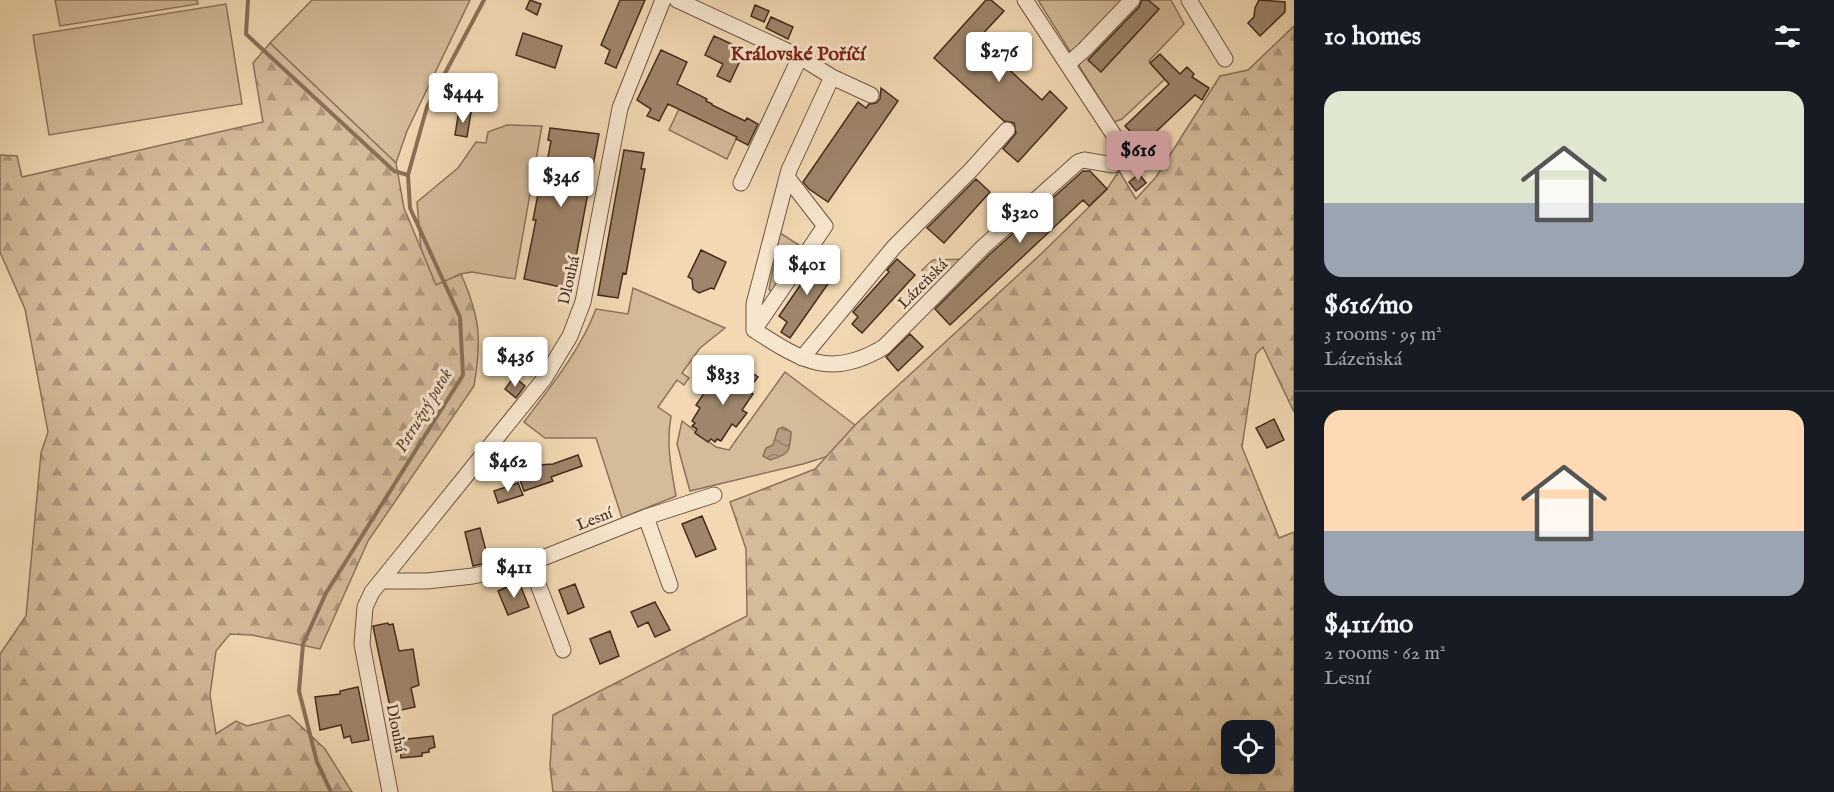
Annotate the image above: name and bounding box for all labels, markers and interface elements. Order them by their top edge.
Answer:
text: 10 homes [1324,20,1421,53]
icon: filters [1771,20,1804,53]
pin: $276 [963,32,1035,83]
text: $276 [980,39,1018,64]
district label: Královské Poříčí [731,42,867,67]
pin: $444 [427,73,499,124]
text: $444 [443,80,483,105]
icon: home [1510,130,1618,238]
pin: $616 [1102,131,1174,182]
text: $616 [1120,138,1156,163]
pin: $346 [525,157,597,208]
text: $346 [543,164,579,189]
pin: $320 [984,193,1056,244]
text: $320 [1001,200,1039,225]
pin: $401 [771,245,843,296]
text: $401 [788,252,826,277]
street label: Dlouhá [555,254,585,307]
street label: Lázeňská [894,255,953,314]
text: $616/mo [1324,289,1413,322]
text: 3 rooms · 95 m² [1324,322,1442,347]
pin: $436 [479,337,551,388]
text: $436 [497,344,533,369]
text: Lázeňská [1324,347,1402,372]
pin: $833 [687,355,759,406]
text: $833 [706,362,740,387]
water label: Pstružný potok [390,365,458,457]
pin: $462 [472,442,544,493]
text: $462 [489,449,527,474]
icon: home [1510,449,1618,557]
street label: Lesní [574,503,617,536]
pin: $411 [478,548,550,599]
text: $411 [496,555,532,580]
text: $411/mo [1324,608,1413,641]
text: 2 rooms · 62 m² [1324,641,1446,666]
text: Lesní [1324,666,1371,691]
street label: Dlouhá [381,702,410,755]
map controls [1221,720,1275,774]
button: locate [1221,720,1275,774]

